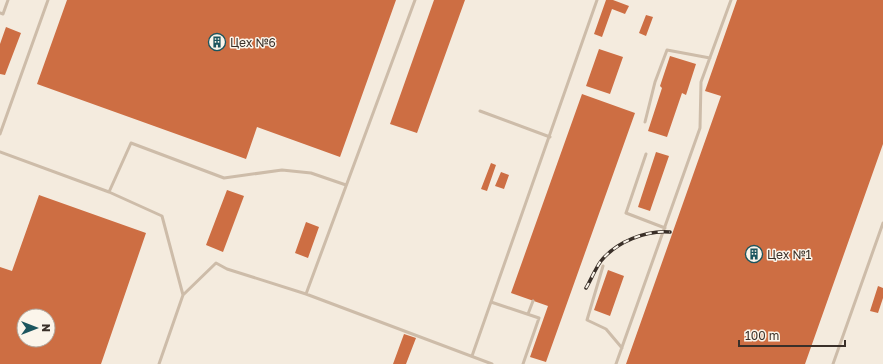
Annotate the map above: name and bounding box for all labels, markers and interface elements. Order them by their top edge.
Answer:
building icon: Цех №6 [207,32,227,52]
place label: Цех №6 [230,35,276,50]
building icon: Цех №1 [744,244,764,264]
place label: Цех №1 [767,247,812,262]
north arrow [16,308,56,348]
scale bar [739,322,845,348]
text: N [40,324,53,332]
text: 100 m [745,328,779,343]

